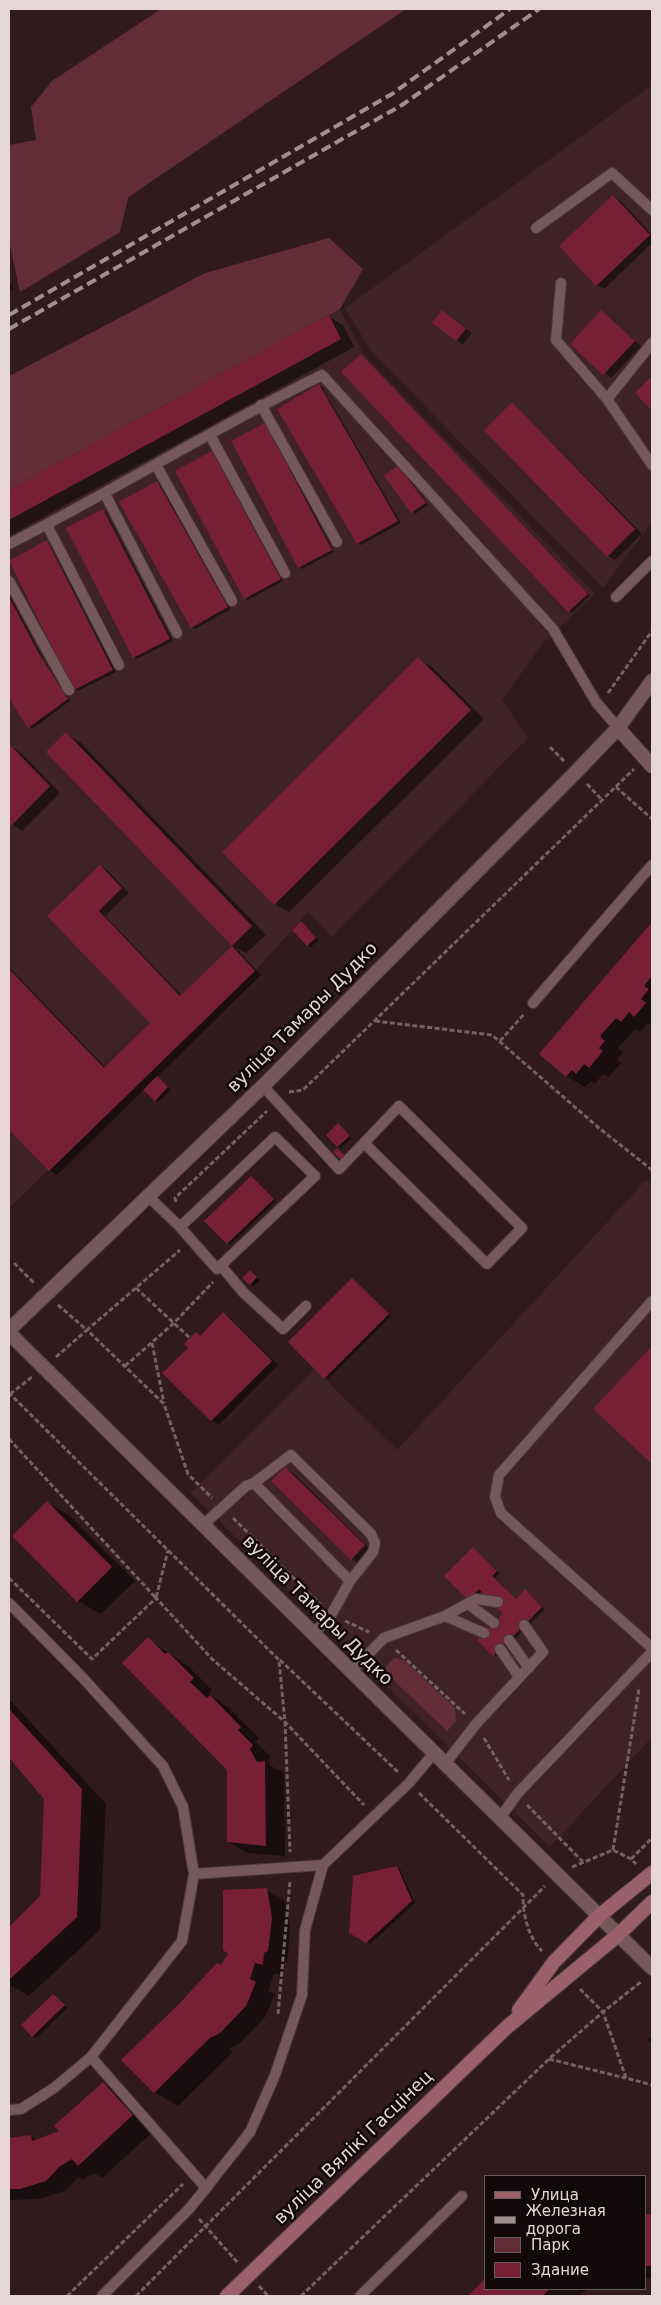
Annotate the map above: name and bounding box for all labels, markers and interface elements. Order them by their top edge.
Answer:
street label: вуліца Тамары Дудко [223,938,383,1098]
street label: вуліца Тамары Дудко [237,1531,397,1691]
street label: вуліца Вялікі Гасцінец [270,2066,438,2230]
legend [483,2175,646,2290]
text: Улица [531,2186,579,2204]
text: Железная дорога [526,2202,606,2238]
text: Парк [531,2236,570,2254]
text: Здание [531,2261,589,2279]

